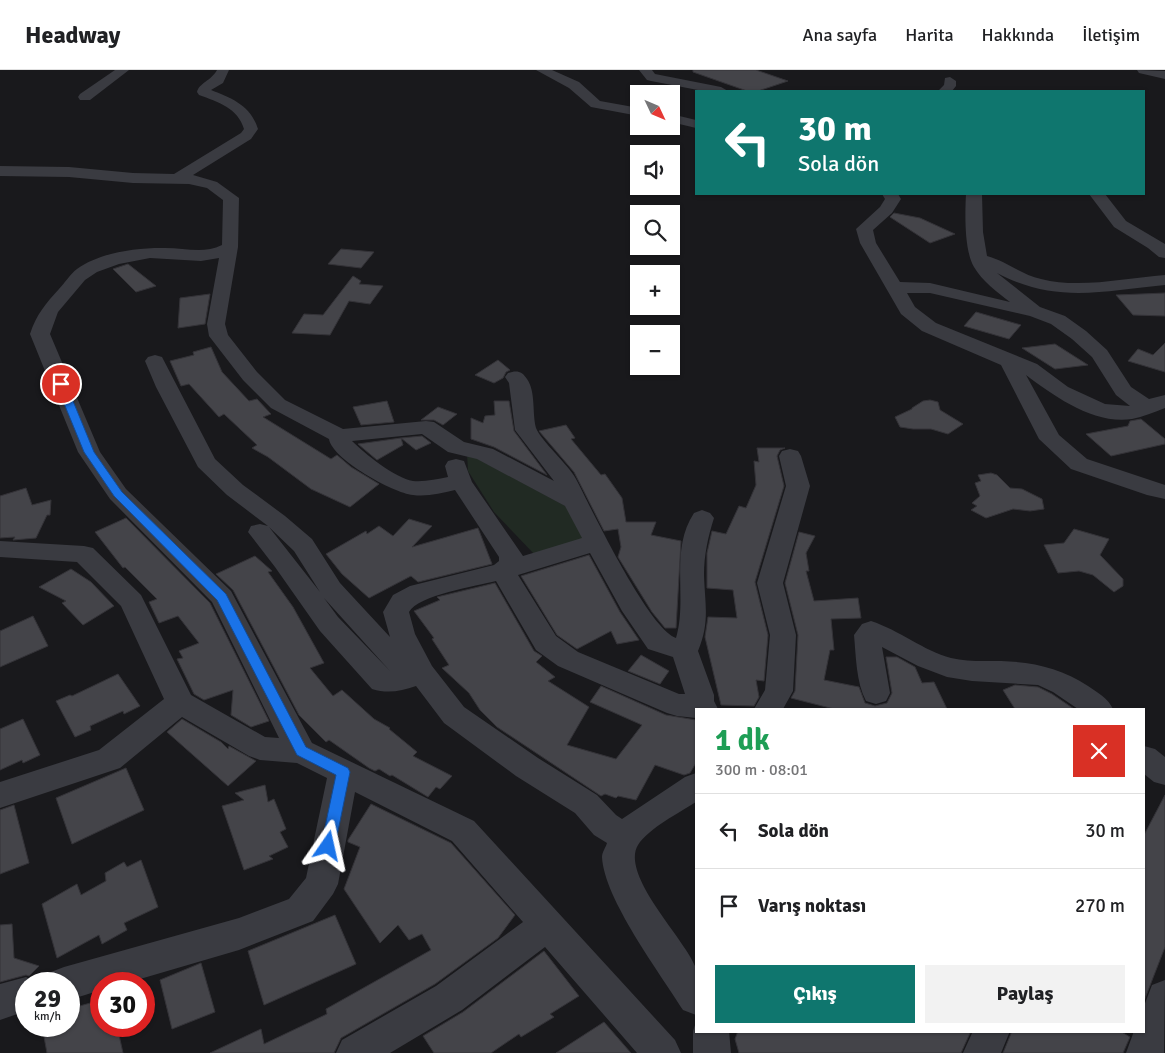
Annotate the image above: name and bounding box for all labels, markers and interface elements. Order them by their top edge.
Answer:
text: Headway [25,20,121,50]
text: Ana sayfa [803,24,877,46]
text: Harita [905,24,954,46]
text: Hakkında [982,24,1054,46]
text: İletişim [1082,24,1140,46]
north arrow [630,85,680,135]
map controls [630,85,680,375]
text: 30 m [798,107,872,150]
icon: left [715,110,780,175]
button: sound [630,145,680,195]
text: Sola dön [798,150,879,177]
button: search [630,205,680,255]
button: + [630,265,680,315]
button: − [630,325,680,375]
pin [40,363,82,405]
icon: arrive [47,370,75,398]
text: 1 dk [715,722,770,759]
button: close [1073,725,1125,777]
text: 300 m · 08:01 [715,760,808,780]
icon: left [715,817,743,845]
position arrow [301,819,353,871]
text: Sola dön [758,819,829,843]
text: 30 m [1085,819,1125,843]
icon: arrive [715,892,743,920]
text: Varış noktası [758,894,866,918]
text: 270 m [1075,894,1125,918]
button: Çıkış [715,965,915,1023]
button: Paylaş [925,965,1125,1023]
speed limit sign: 30 [90,972,155,1037]
text: 29 [34,983,61,1014]
text: km/h [34,1009,61,1024]

